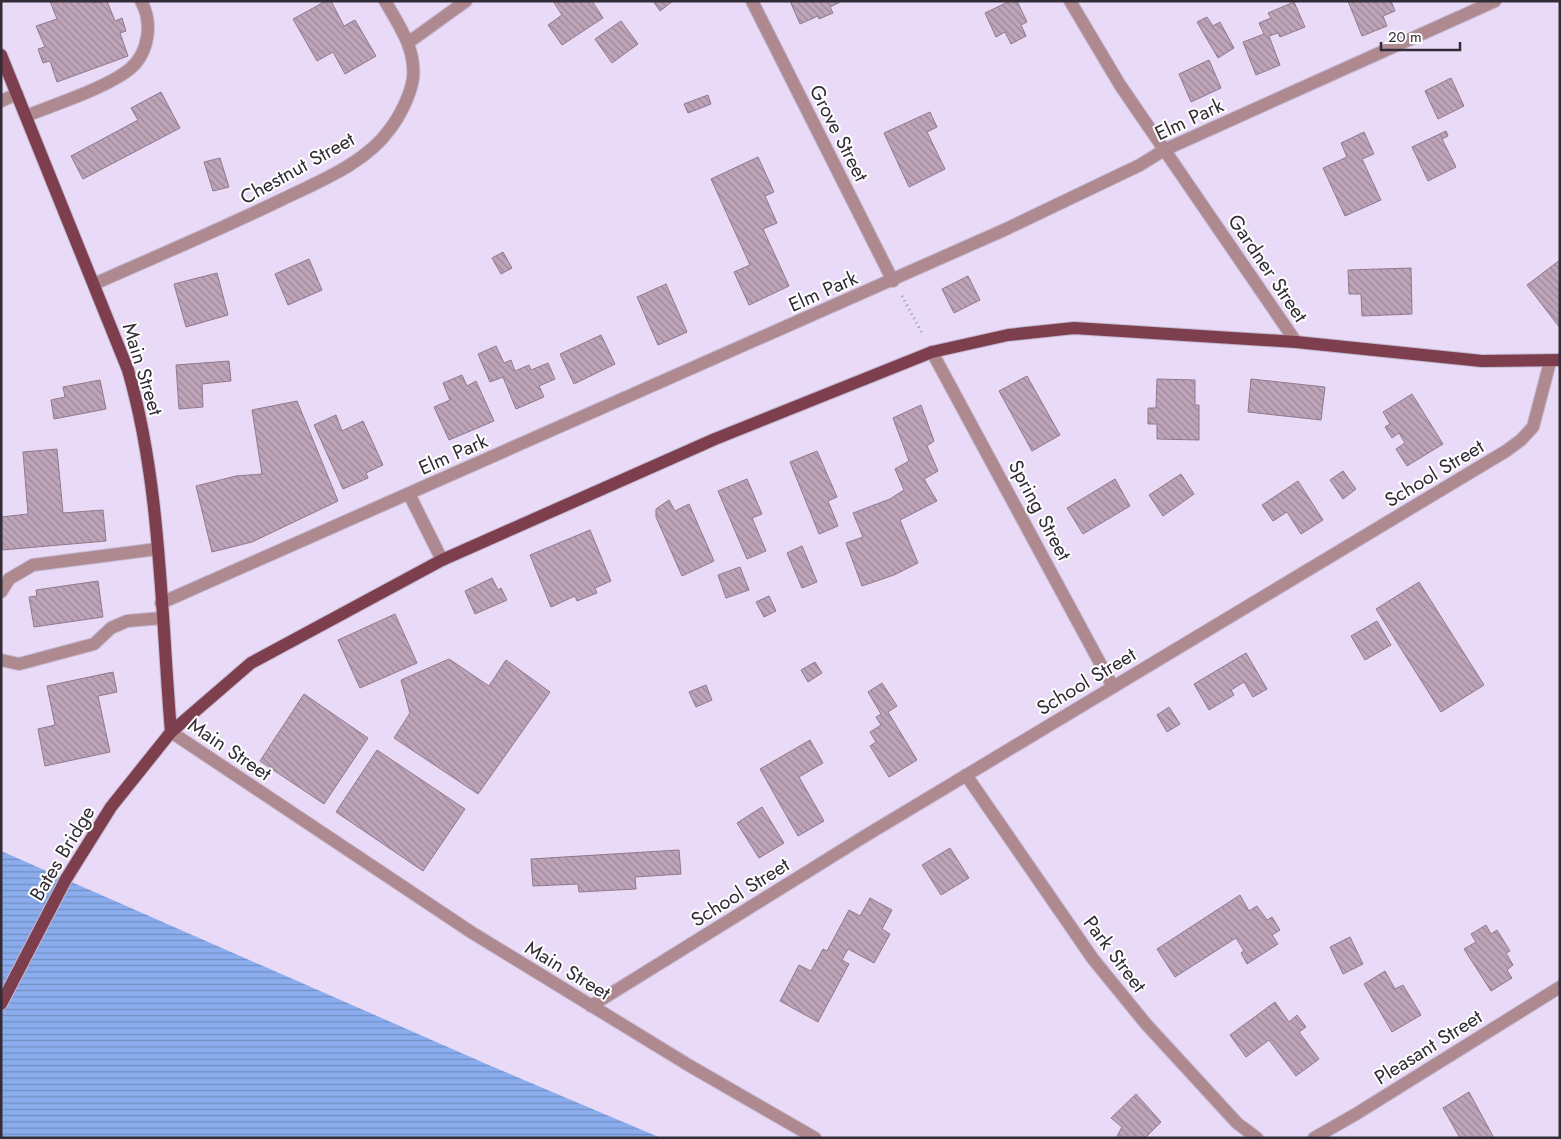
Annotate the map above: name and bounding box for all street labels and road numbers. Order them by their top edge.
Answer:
street label: Grove Street [802,80,875,187]
street label: Elm Park [1150,91,1229,148]
street label: Chestnut Street [235,125,360,212]
street label: Gardner Street [1221,208,1315,328]
street label: Elm Park [784,263,863,320]
street label: Main Street [115,319,170,419]
street label: Elm Park [414,426,493,483]
street label: School Street [1379,432,1490,514]
street label: Spring Street [1001,455,1078,566]
street label: School Street [1031,640,1142,722]
street label: Main Street [182,711,277,788]
street label: Bates Bridge [23,800,102,906]
street label: School Street [685,851,795,934]
street label: Park Street [1076,910,1153,999]
street label: Main Street [519,933,616,1007]
street label: Pleasant Street [1369,1003,1488,1092]

